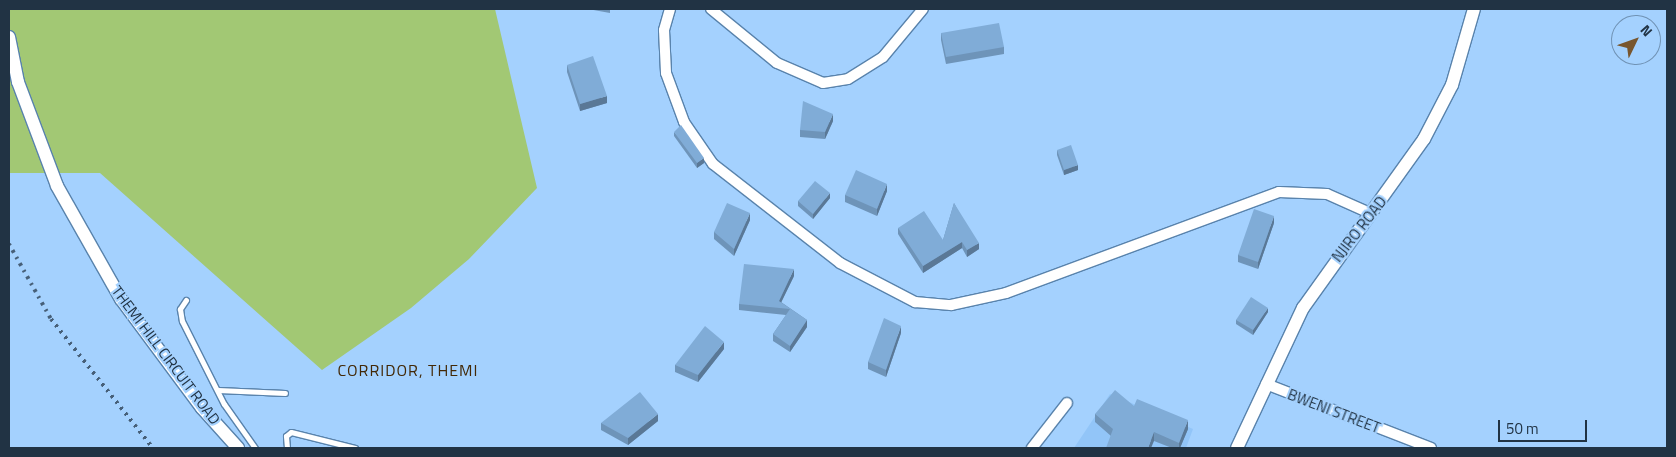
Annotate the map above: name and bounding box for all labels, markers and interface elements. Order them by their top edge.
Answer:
north arrow [1611,15,1661,65]
text: N [1636,20,1658,41]
street label: NJIRO ROAD [1328,193,1390,265]
street label: THEMI HILL CIRCUIT ROAD [108,282,224,428]
district label: CORRIDOR, THEMI [336,360,480,380]
street label: BWENI STREET [1285,385,1383,437]
scale bar [1501,410,1590,442]
text: 50 m [1506,417,1539,440]

